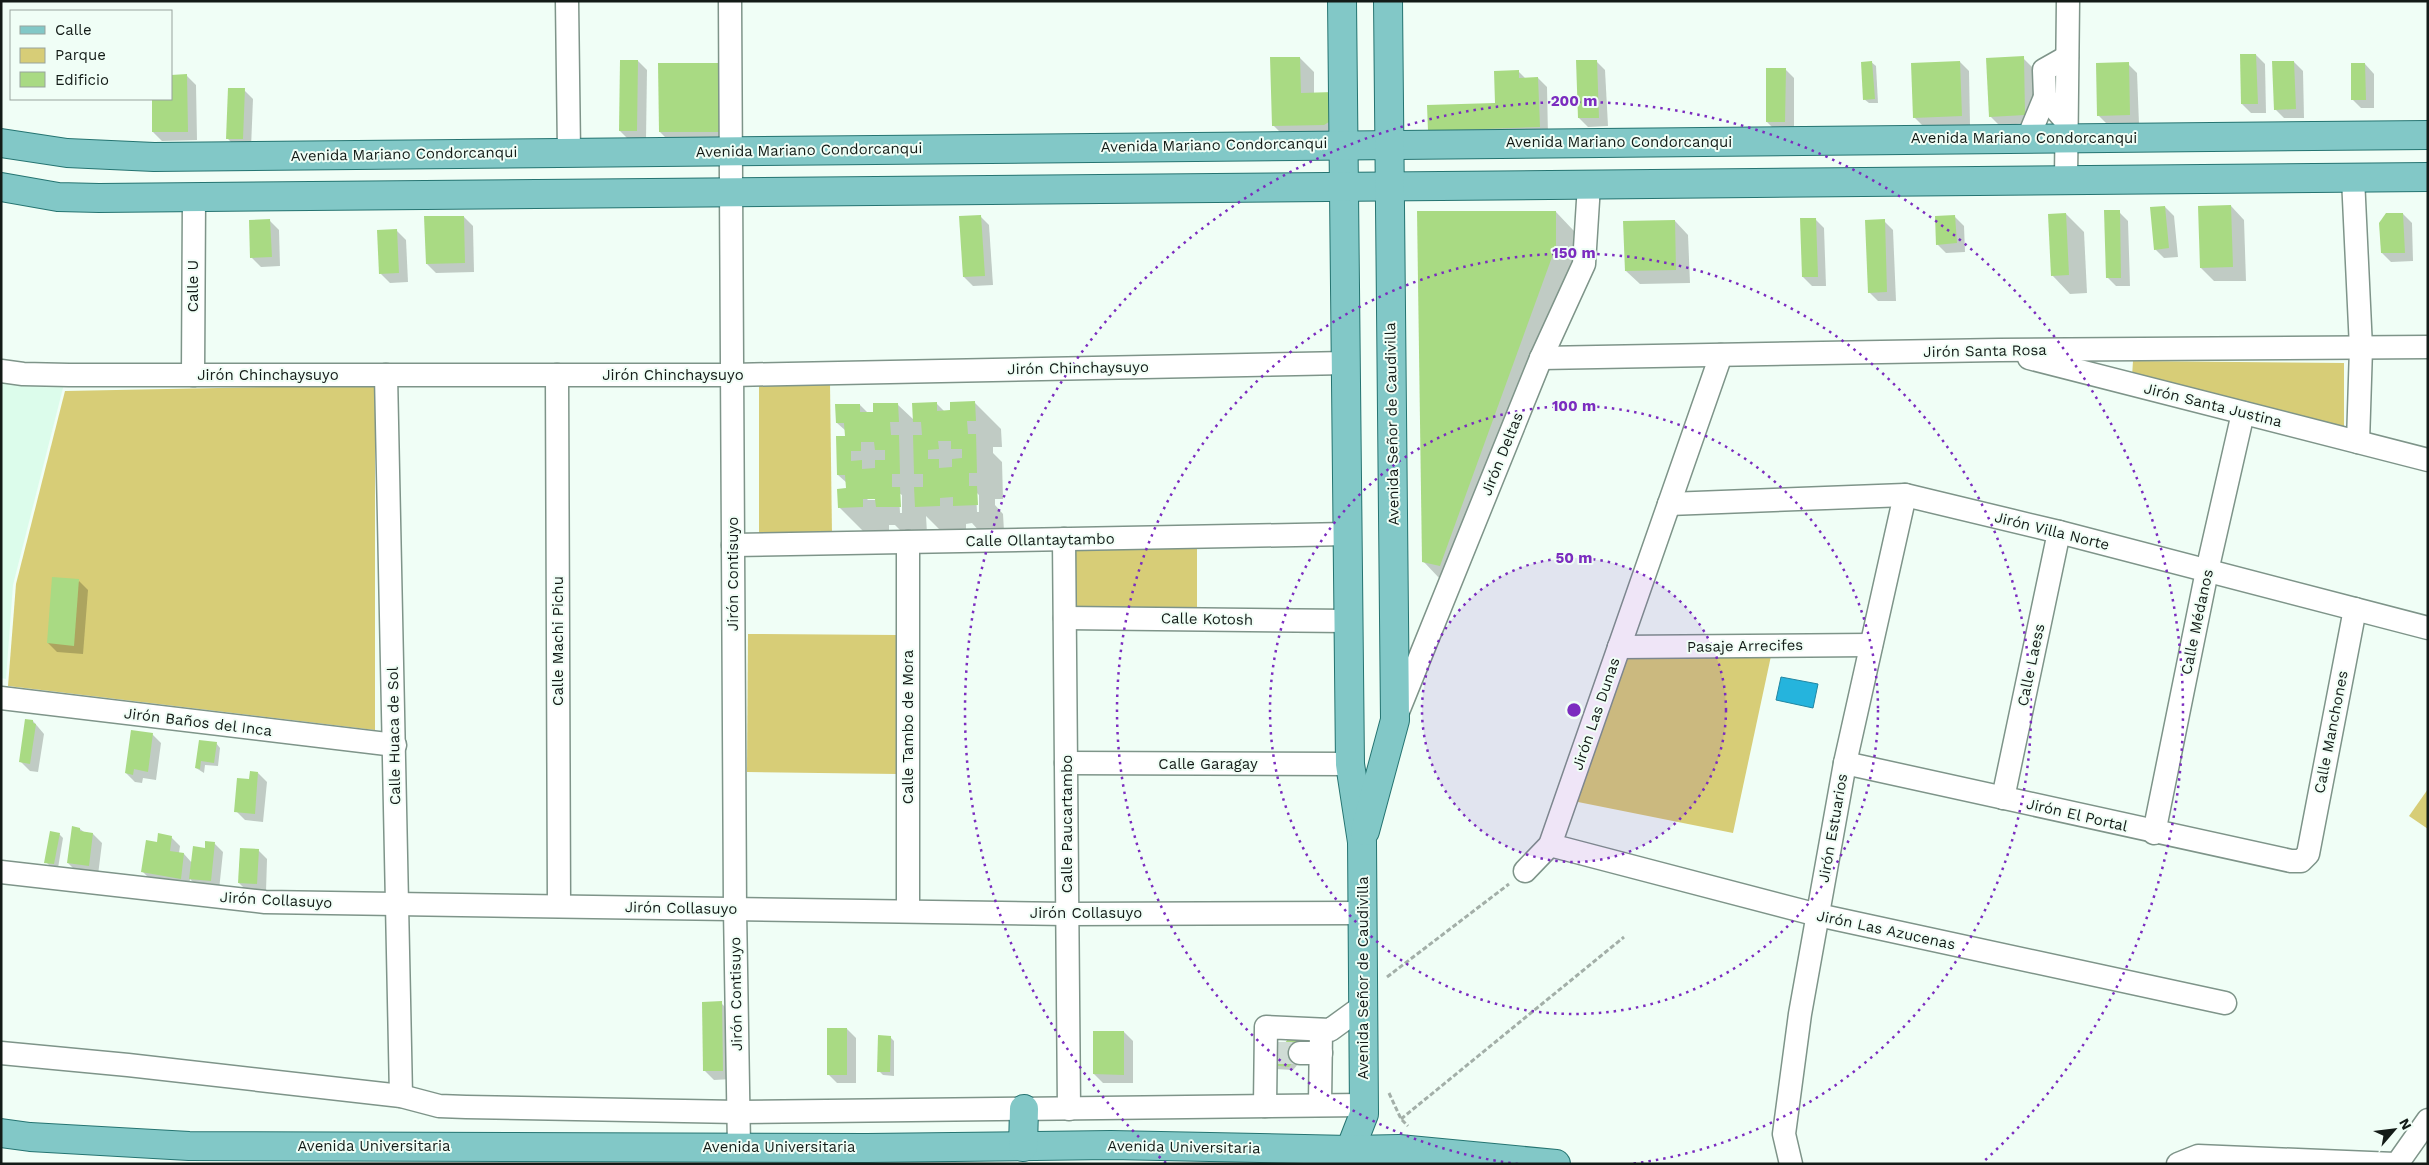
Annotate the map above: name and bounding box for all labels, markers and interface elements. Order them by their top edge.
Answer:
legend [10,10,172,100]
text: Calle [55,21,92,39]
text: Parque [55,46,106,64]
text: Edificio [55,71,109,89]
text: 200 m [1551,92,1597,110]
street label: Avenida Mariano Condorcanqui [1911,129,2137,147]
street label: Avenida Mariano Condorcanqui [1506,133,1732,151]
street label: Avenida Mariano Condorcanqui [1101,134,1327,156]
street label: Avenida Mariano Condorcanqui [696,139,922,161]
street label: Avenida Mariano Condorcanqui [291,143,517,165]
text: 150 m [1552,244,1596,262]
street label: Calle U [184,260,202,312]
street label: Avenida Señor de Caudivilla [1381,322,1403,526]
street label: Jirón Santa Rosa [1923,341,2047,361]
street label: Jirón Chinchaysuyo [1007,358,1149,378]
street label: Jirón Chinchaysuyo [197,366,339,384]
street label: Jirón Chinchaysuyo [602,366,744,384]
street label: Jirón Santa Justina [2142,379,2284,431]
text: 100 m [1552,397,1596,415]
street label: Jirón Deltas [1477,410,1527,498]
street label: Jirón Villa Norte [1993,508,2111,554]
street label: Jirón Contisuyo [724,517,742,631]
street label: Calle Ollantaytambo [965,530,1115,550]
text: 50 m [1556,549,1592,567]
street label: Calle Médanos [2177,568,2217,676]
street label: Calle Machi Pichu [549,576,567,706]
street label: Calle Kotosh [1161,609,1253,629]
street label: Calle Laess [2014,622,2049,708]
street label: Pasaje Arrecifes [1687,636,1803,656]
street label: Calle Tambo de Mora [899,649,917,804]
street label: Jirón Las Dunas [1568,655,1624,773]
street label: Calle Huaca de Sol [384,666,404,805]
street label: Calle Manchones [2310,669,2352,795]
centre of rings [1565,701,1583,719]
street label: Jirón Baños del Inca [123,704,274,740]
street label: Calle Paucartambo [1058,755,1076,893]
street label: Calle Garagay [1158,755,1258,773]
street label: Jirón Estuarios [1815,772,1851,884]
street label: Jirón El Portal [2025,795,2130,835]
street label: Avenida Señor de Caudivilla [1354,876,1372,1080]
street label: Jirón Collasuyo [219,888,333,912]
street label: Jirón Collasuyo [625,898,737,918]
street label: Jirón Collasuyo [1030,904,1142,922]
street label: Jirón Las Azucenas [1815,906,1957,954]
street label: Jirón Contisuyo [726,937,746,1051]
north arrow [2369,1105,2419,1155]
text: N [2396,1116,2415,1132]
street label: Avenida Universitaria [297,1137,451,1155]
street label: Avenida Universitaria [1107,1137,1261,1157]
street label: Avenida Universitaria [702,1138,856,1156]

